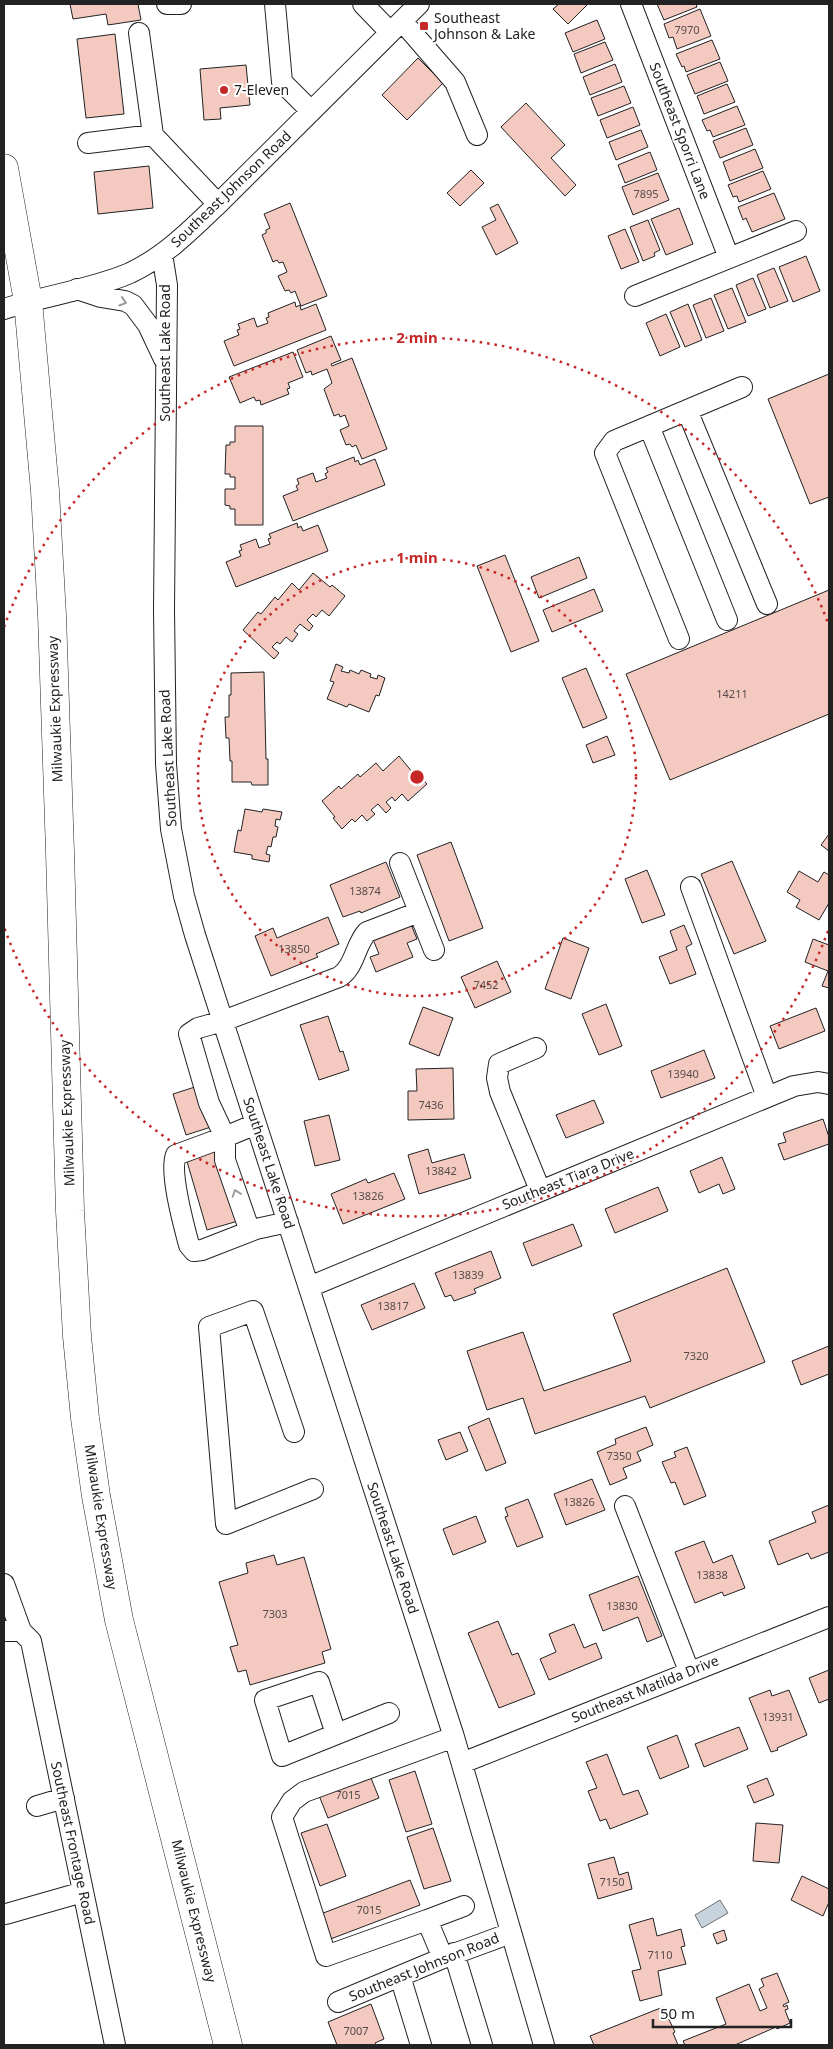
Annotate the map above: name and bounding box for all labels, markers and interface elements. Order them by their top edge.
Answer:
place label: Southeast Johnson & Lake [432,8,536,43]
marker: Southeast Johnson & Lake [418,20,430,32]
house number: 7970 [674,22,700,37]
street label: Southeast Sporri Lane [646,60,715,202]
place label: 7-Eleven [234,80,289,99]
marker: 7-Eleven [218,84,230,96]
street label: Southeast Johnson Road [166,126,295,251]
house number: 7895 [633,186,659,201]
street label: Southeast Lake Road [155,284,174,422]
one-way arrow [118,297,127,307]
text: 2 min [396,327,438,347]
text: 1 min [396,547,438,567]
street label: Milwaukie Expressway [42,635,67,783]
house number: 14211 [716,686,748,701]
street label: Southeast Lake Road [154,689,181,827]
centre of rings [408,768,426,786]
house number: 13874 [349,883,381,898]
house number: 13850 [278,941,310,956]
house number: 7452 [473,977,499,992]
street label: Milwaukie Expressway [54,1039,79,1187]
house number: 13940 [667,1066,699,1081]
street label: Southeast Lake Road [239,1095,300,1231]
house number: 7436 [418,1097,444,1112]
street label: Southeast Tiara Drive [499,1143,637,1214]
house number: 13842 [425,1163,457,1178]
house number: 13826 [352,1188,384,1203]
one-way arrow [232,1189,242,1198]
house number: 13839 [452,1267,484,1282]
house number: 13817 [377,1298,409,1313]
house number: 7320 [683,1348,709,1363]
street label: Milwaukie Expressway [81,1443,122,1592]
house number: 7350 [606,1448,632,1463]
street label: Southeast Lake Road [363,1480,424,1616]
house number: 13826 [563,1494,595,1509]
house number: 13838 [696,1567,728,1582]
house number: 13830 [606,1598,638,1613]
house number: 7303 [262,1606,288,1621]
street label: Southeast Matilda Drive [568,1650,721,1727]
house number: 13931 [762,1709,794,1724]
street label: Southeast Frontage Road [47,1760,100,1926]
house number: 7015 [335,1787,361,1802]
street label: Milwaukie Expressway [168,1837,222,1985]
house number: 7150 [599,1874,625,1889]
house number: 7015 [356,1902,382,1917]
street label: Southeast Johnson Road [346,1928,502,2005]
house number: 7110 [647,1947,673,1962]
scale bar [653,1996,790,2028]
text: 50 m [660,2003,695,2023]
house number: 7007 [343,2023,369,2038]

